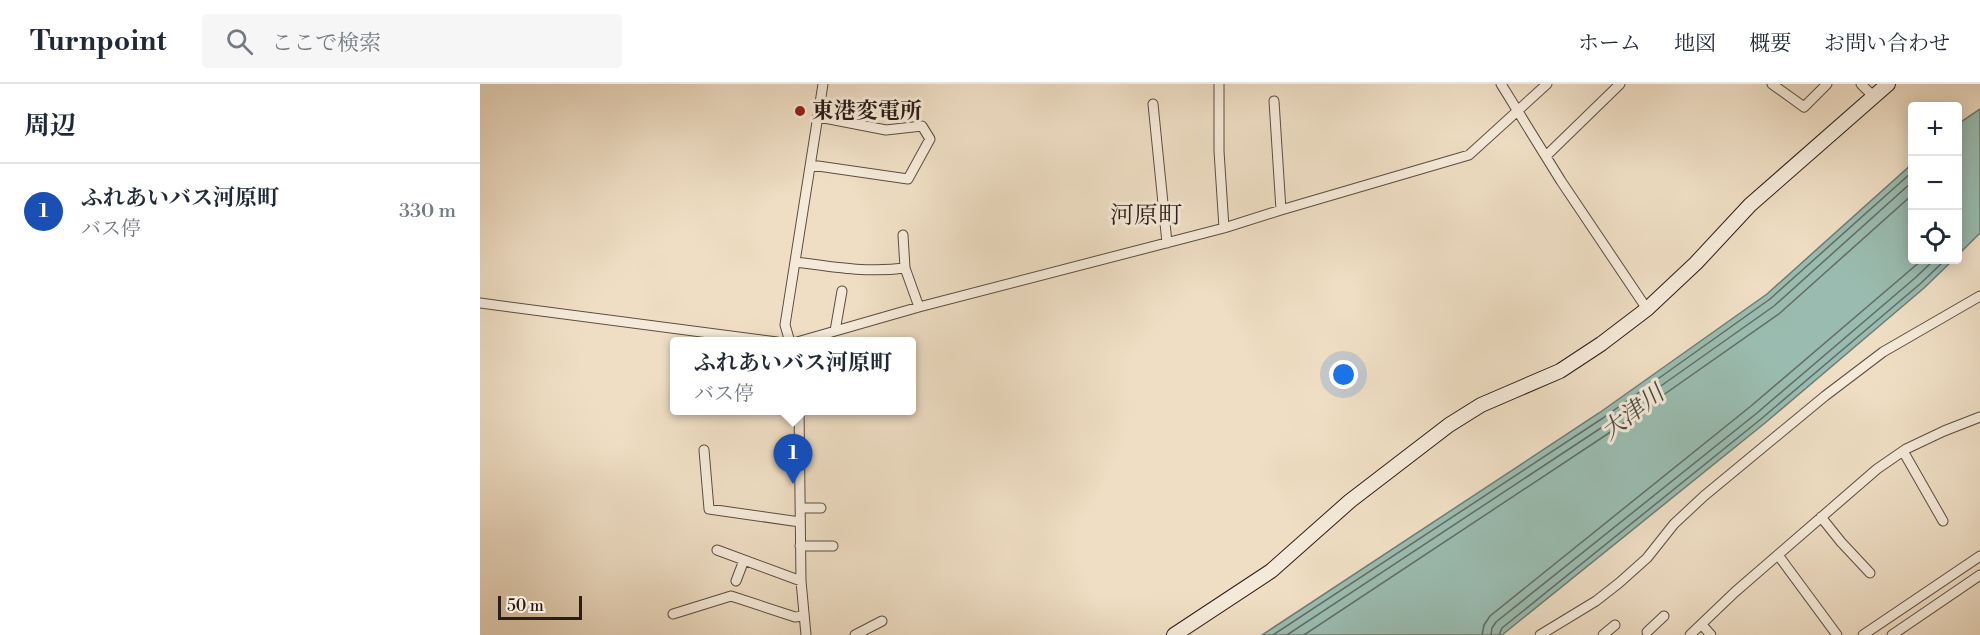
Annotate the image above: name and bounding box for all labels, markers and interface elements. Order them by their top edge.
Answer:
search box [202,14,622,68]
text: Turnpoint [30,24,166,59]
icon: search [223,25,256,58]
text: ここで検索 [271,30,381,57]
text: ホーム [1578,31,1641,57]
text: 地図 [1674,31,1716,57]
text: 概要 [1749,31,1791,57]
text: お問い合わせ [1824,31,1950,57]
place label: 東港変電所 [812,98,922,125]
map controls [1908,102,1962,264]
button: + [1908,102,1962,156]
marker: 東港変電所 [793,104,807,118]
text: 周辺 [24,110,76,142]
button: − [1908,156,1962,210]
text: ふれあいバス河原町 [81,185,279,212]
text: 1 [39,199,48,224]
text: 330 m [399,199,456,224]
district label: 河原町 [1110,201,1182,231]
button: locate [1908,210,1962,264]
text: バス停 [81,217,141,242]
popup [670,337,916,415]
text: ふれあいバス河原町 [694,350,892,377]
your location [1329,360,1358,389]
water label: 大津川 [1595,377,1673,447]
text: バス停 [694,382,754,407]
pin: 1 [774,434,812,484]
scale bar [498,593,582,620]
text: 50 m [507,596,544,616]

